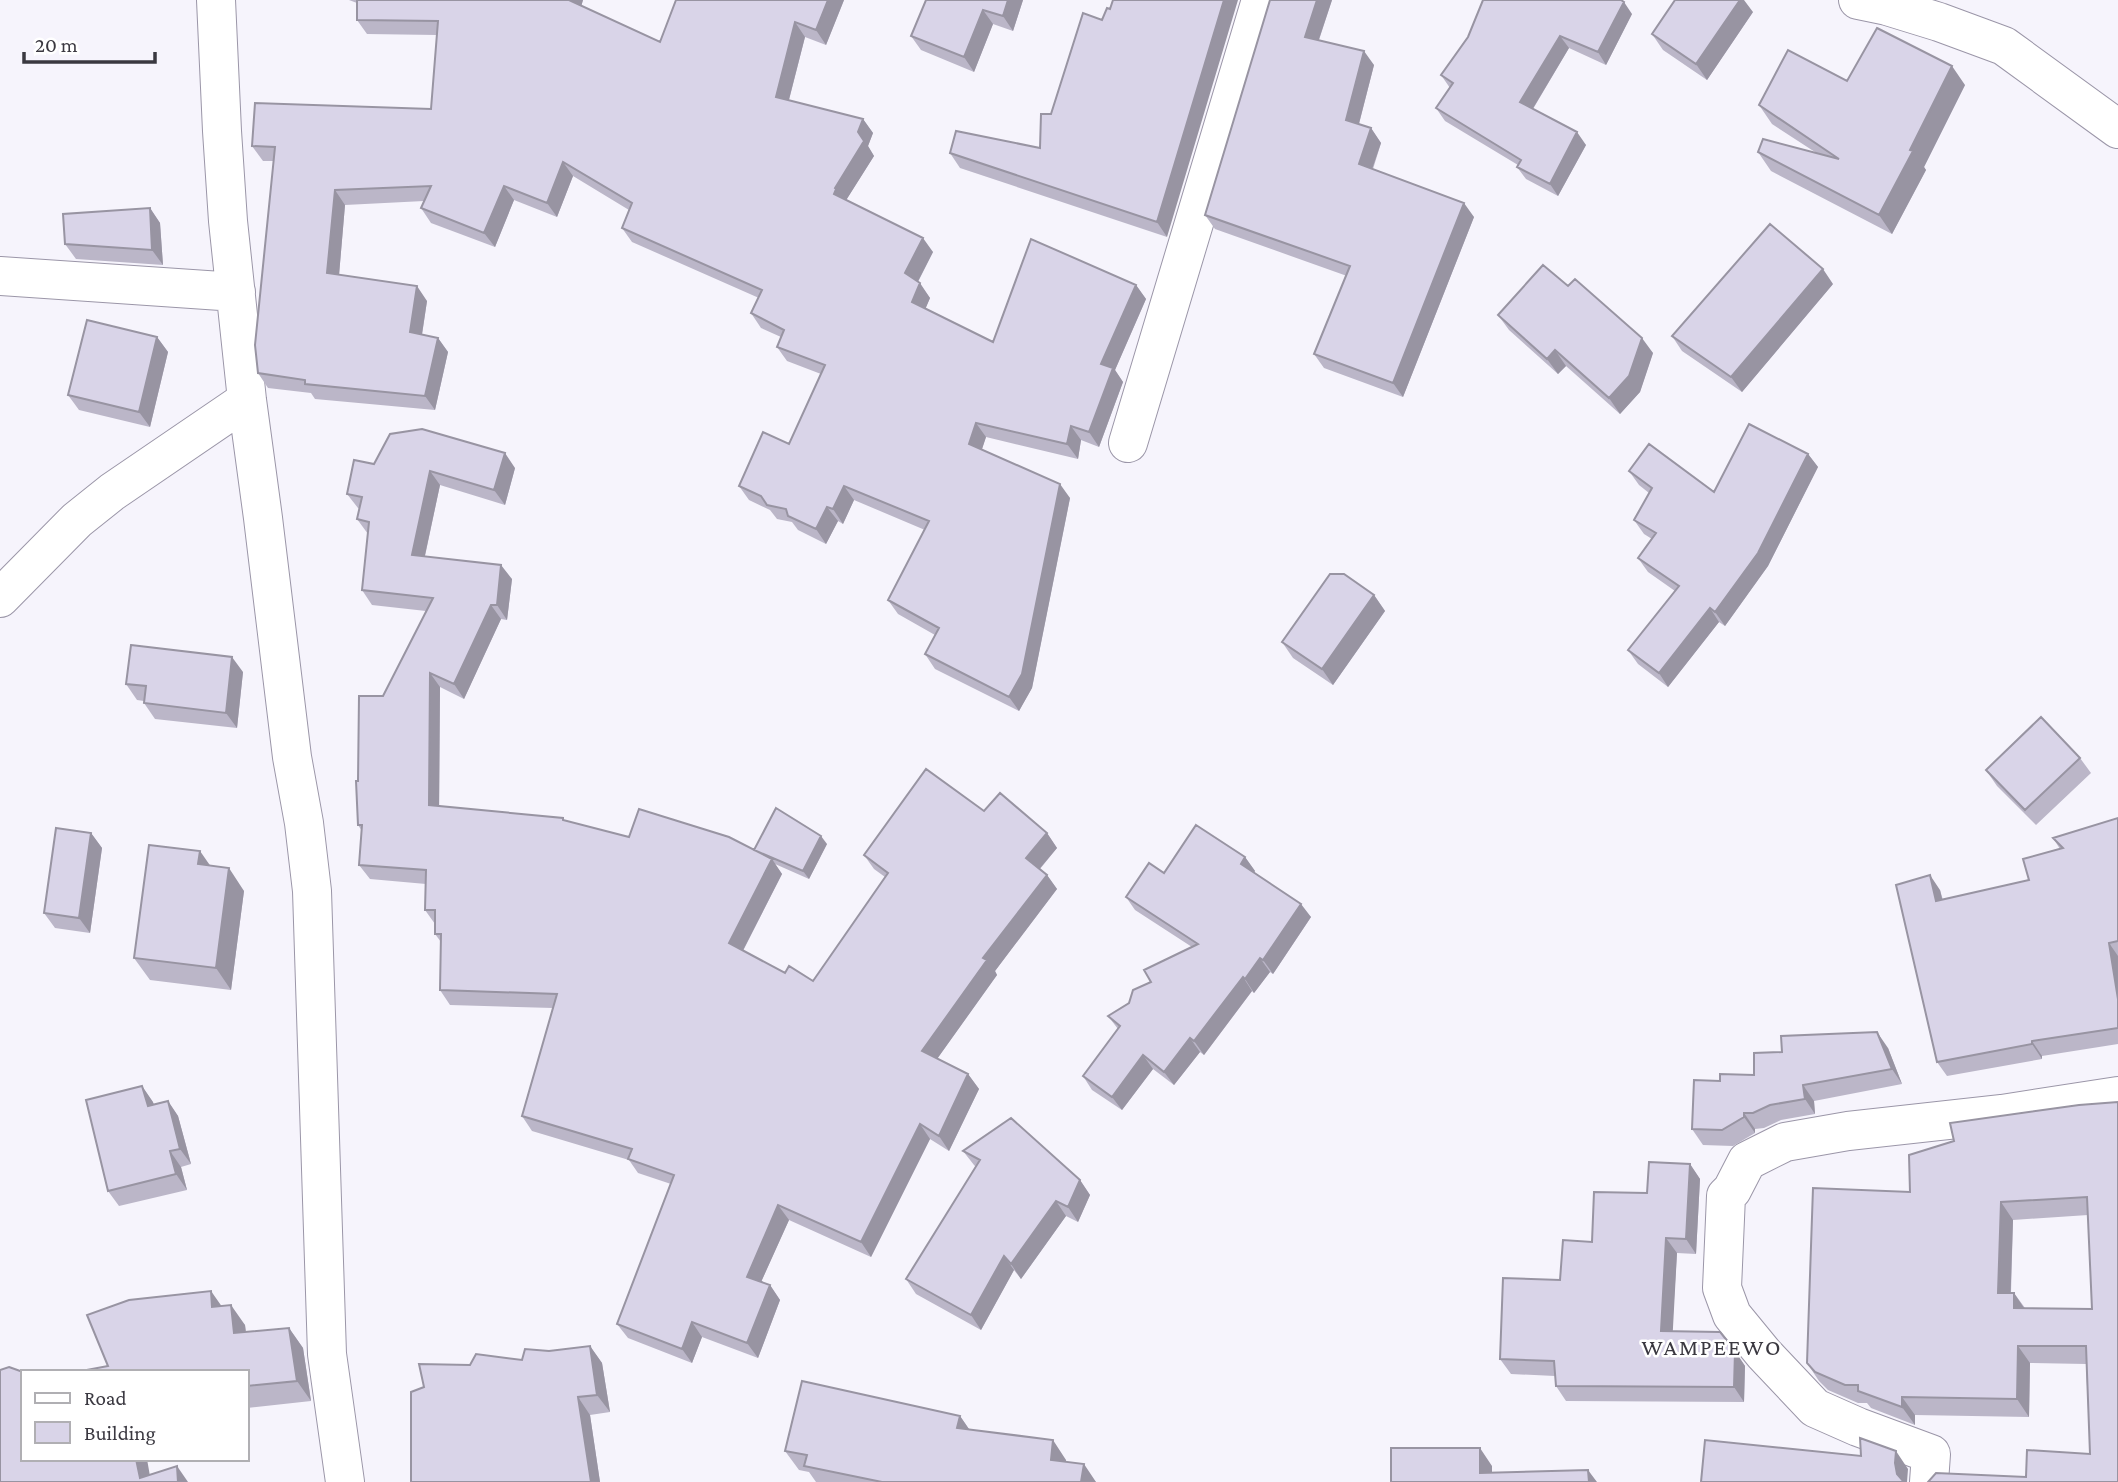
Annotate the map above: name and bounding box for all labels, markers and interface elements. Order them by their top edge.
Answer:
scale bar [24,21,156,65]
text: 20 m [35,33,78,57]
district label: WAMPEEWO [1642,1334,1782,1360]
legend [21,1370,248,1461]
text: Road [84,1386,127,1410]
text: Building [84,1421,156,1445]

